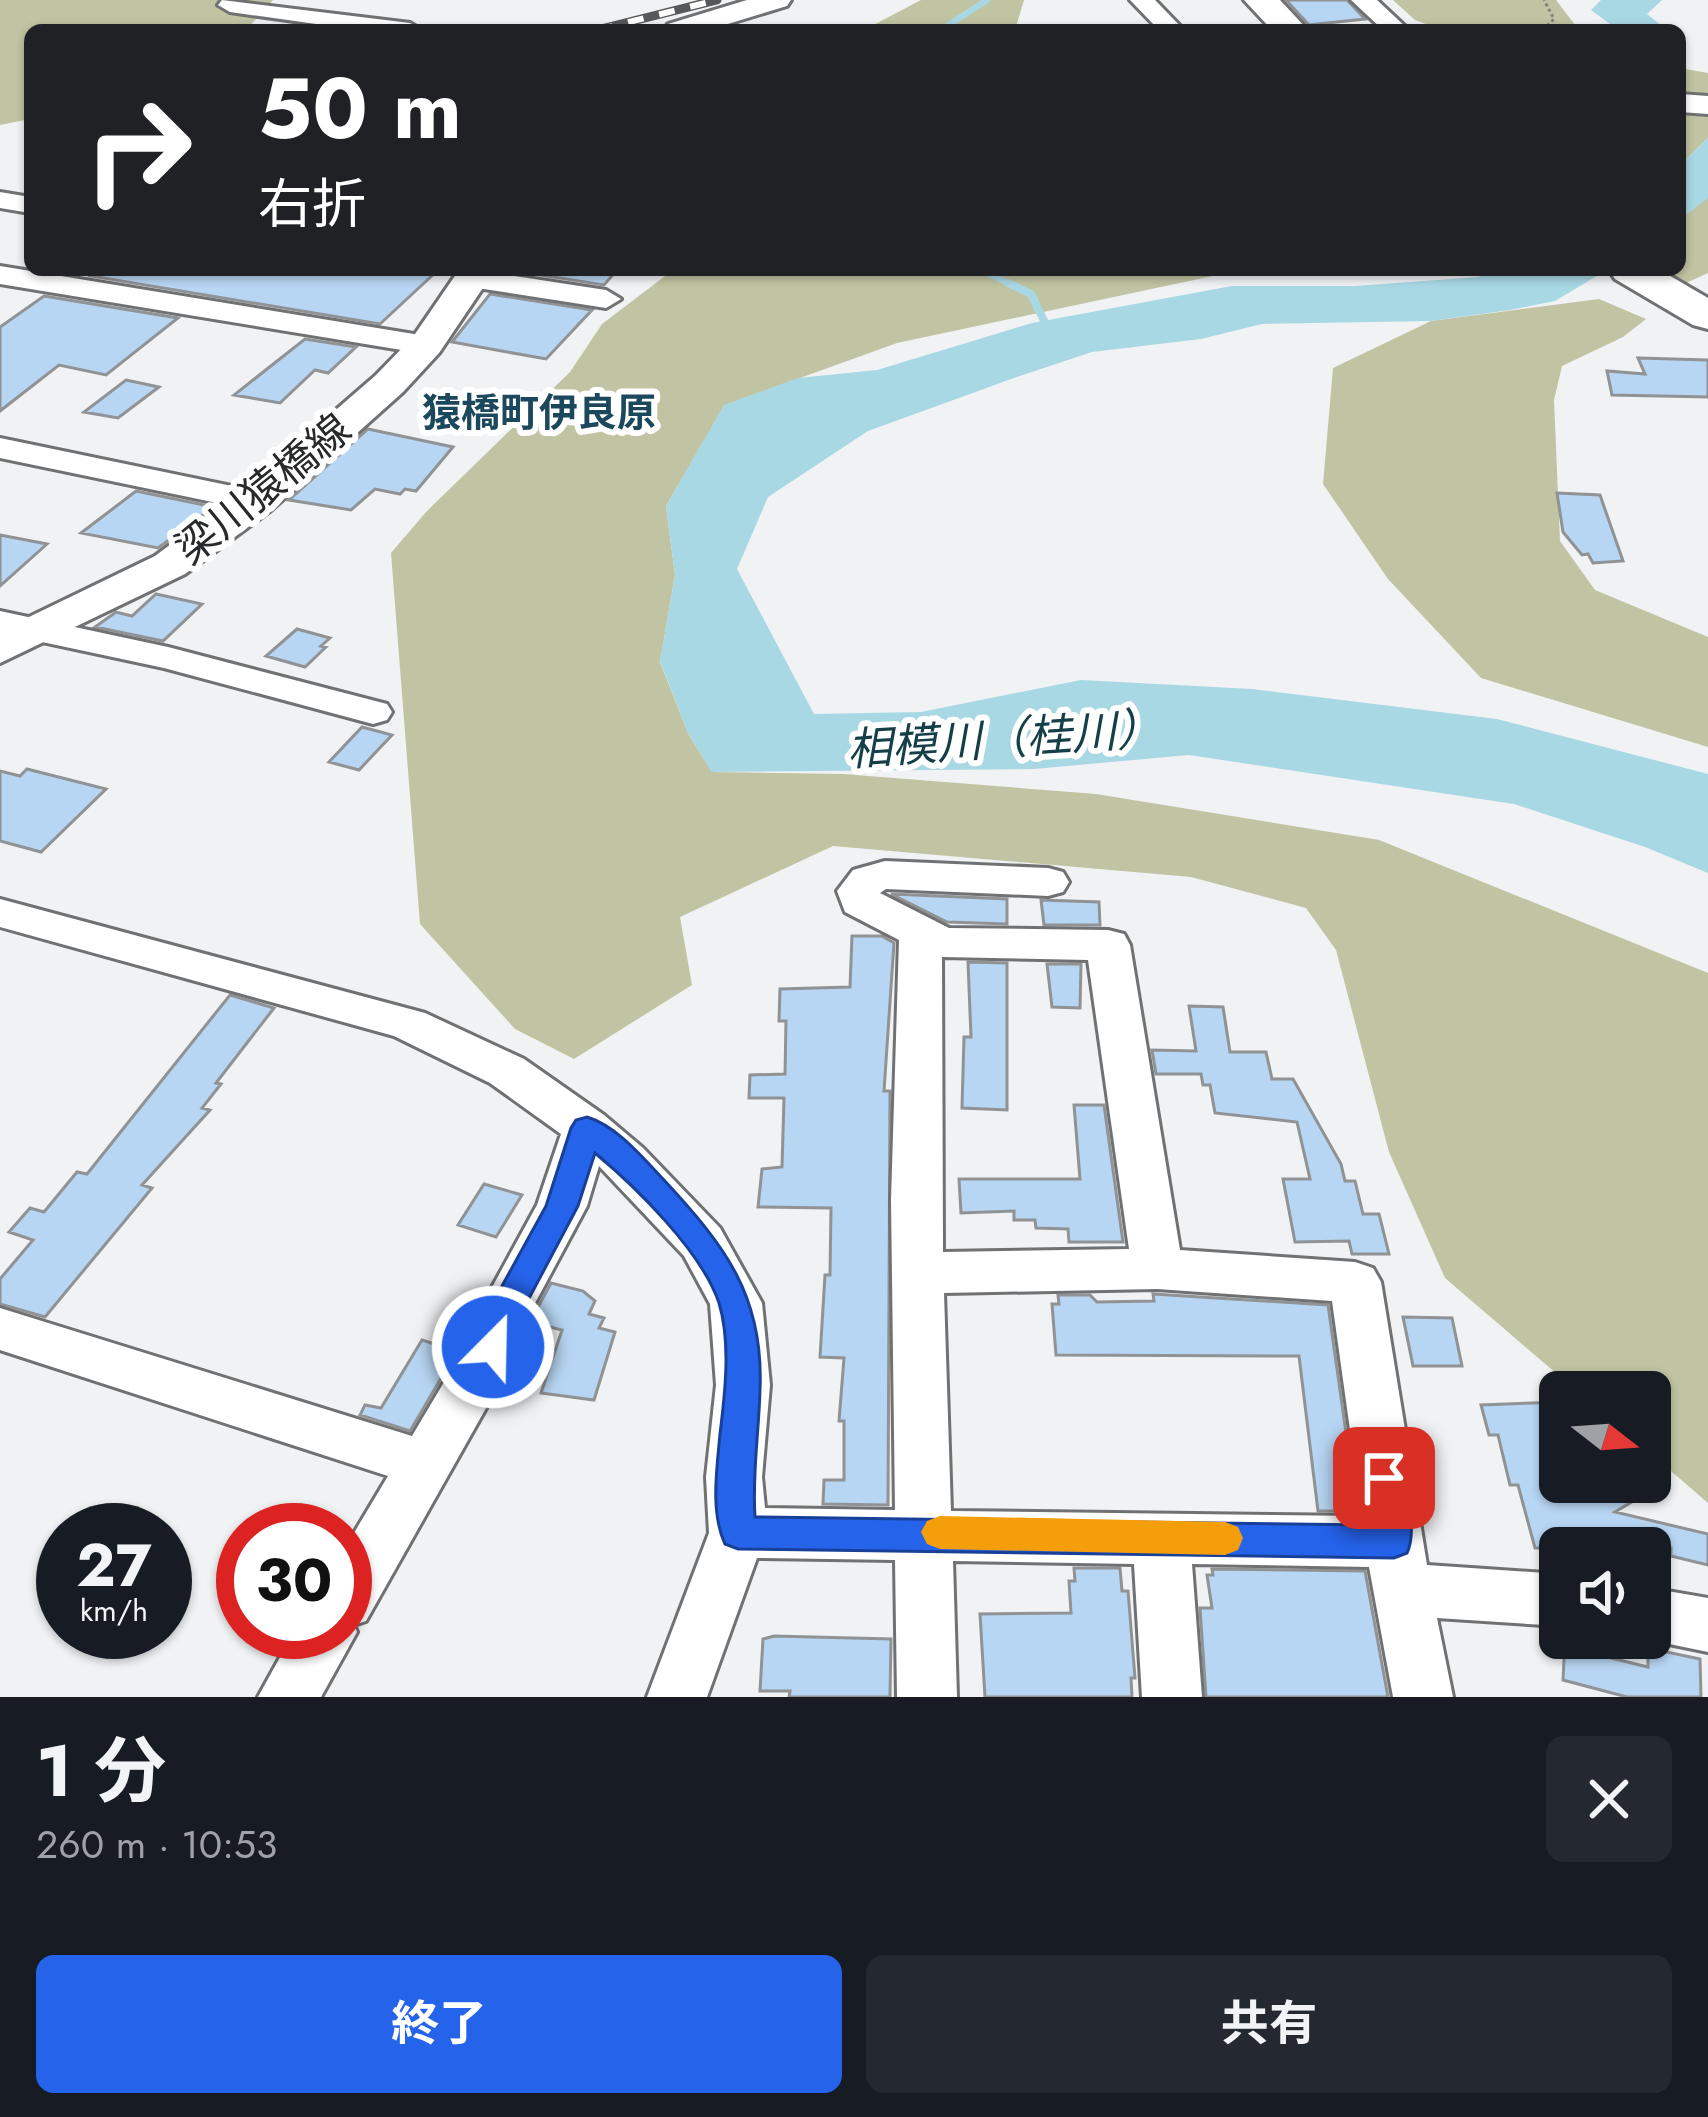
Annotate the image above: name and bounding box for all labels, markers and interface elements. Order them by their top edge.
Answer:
text: 50 m [258,48,462,170]
icon: right [60,72,216,228]
text: 右折 [258,165,366,243]
district label: 猿橋町伊良原 [422,384,656,441]
street label: 梁川猿橋線 [162,399,364,579]
water label: 相模川（桂川） [845,696,1163,782]
position arrow [430,1284,556,1410]
north arrow [1539,1371,1671,1503]
map controls [1539,1371,1671,1659]
pin [1333,1427,1435,1529]
icon: arrive [1351,1445,1417,1511]
speed limit sign: 30 [216,1503,372,1659]
text: 27 [76,1522,152,1609]
button: sound [1539,1527,1671,1659]
text: km/h [80,1589,148,1632]
text: 1 分 [36,1719,166,1823]
button: close [1546,1736,1672,1862]
text: 260 m · 10:53 [36,1816,277,1873]
button: 終了 [36,1955,842,2093]
button: 共有 [866,1955,1672,2093]

